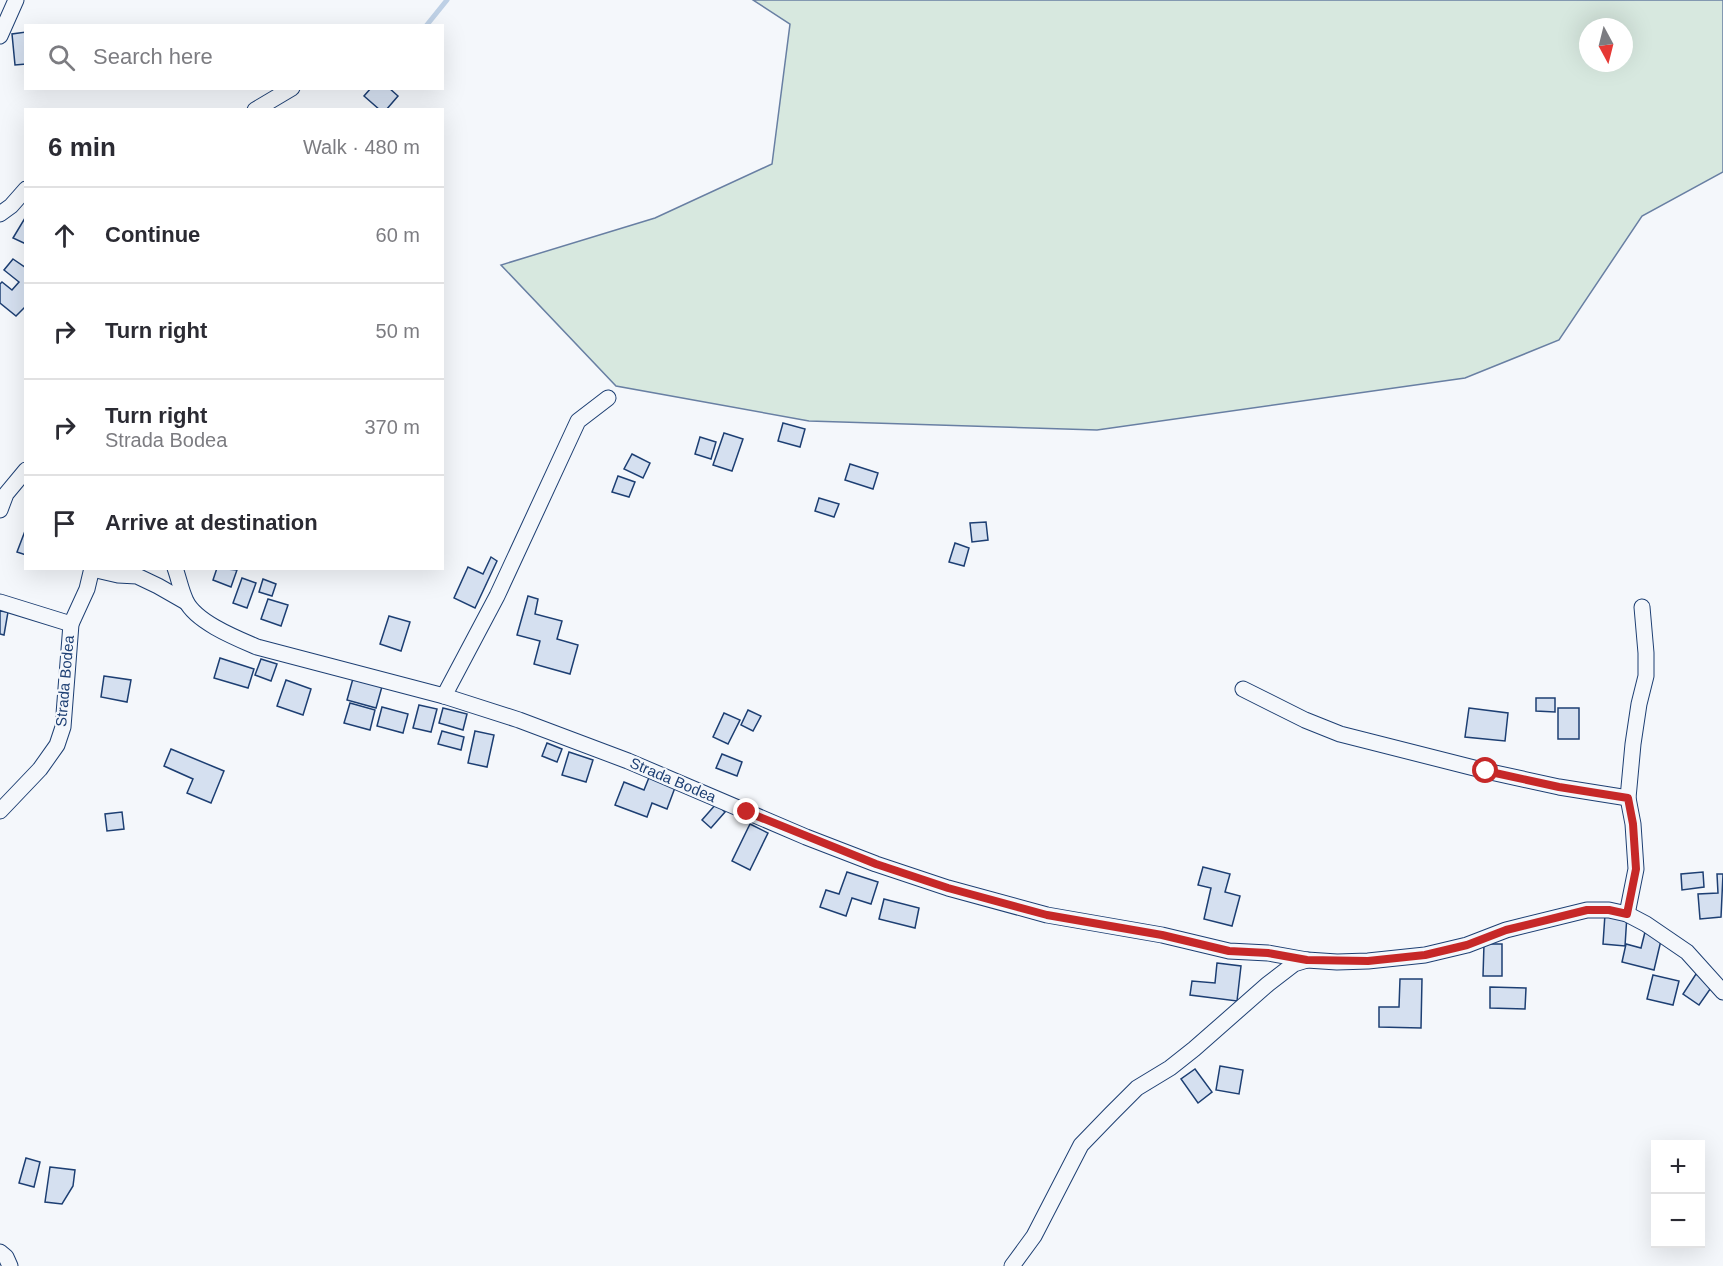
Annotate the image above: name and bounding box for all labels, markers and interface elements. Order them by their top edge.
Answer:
north arrow [1579,18,1633,72]
search box [24,24,444,90]
icon: search [45,41,78,74]
text: Search here [93,44,213,69]
text: 6 min [48,132,116,162]
text: Walk · 480 m [303,136,420,158]
icon: ahead [48,219,81,252]
text: Continue [105,222,200,247]
text: 60 m [376,224,420,246]
icon: right [48,315,81,348]
text: Turn right [105,318,207,343]
text: 50 m [376,320,420,342]
text: Turn right [105,403,207,428]
icon: right [48,411,81,444]
text: 370 m [364,416,420,438]
text: Strada Bodea [105,429,227,451]
icon: arrive [48,507,81,540]
text: Arrive at destination [105,510,318,535]
street label: Strada Bodea [52,634,77,727]
street label: Strada Bodea [628,754,719,806]
route start [1472,757,1498,783]
route end [733,798,759,824]
map controls [1651,1140,1705,1248]
button: + [1651,1140,1705,1194]
button: − [1651,1194,1705,1248]

